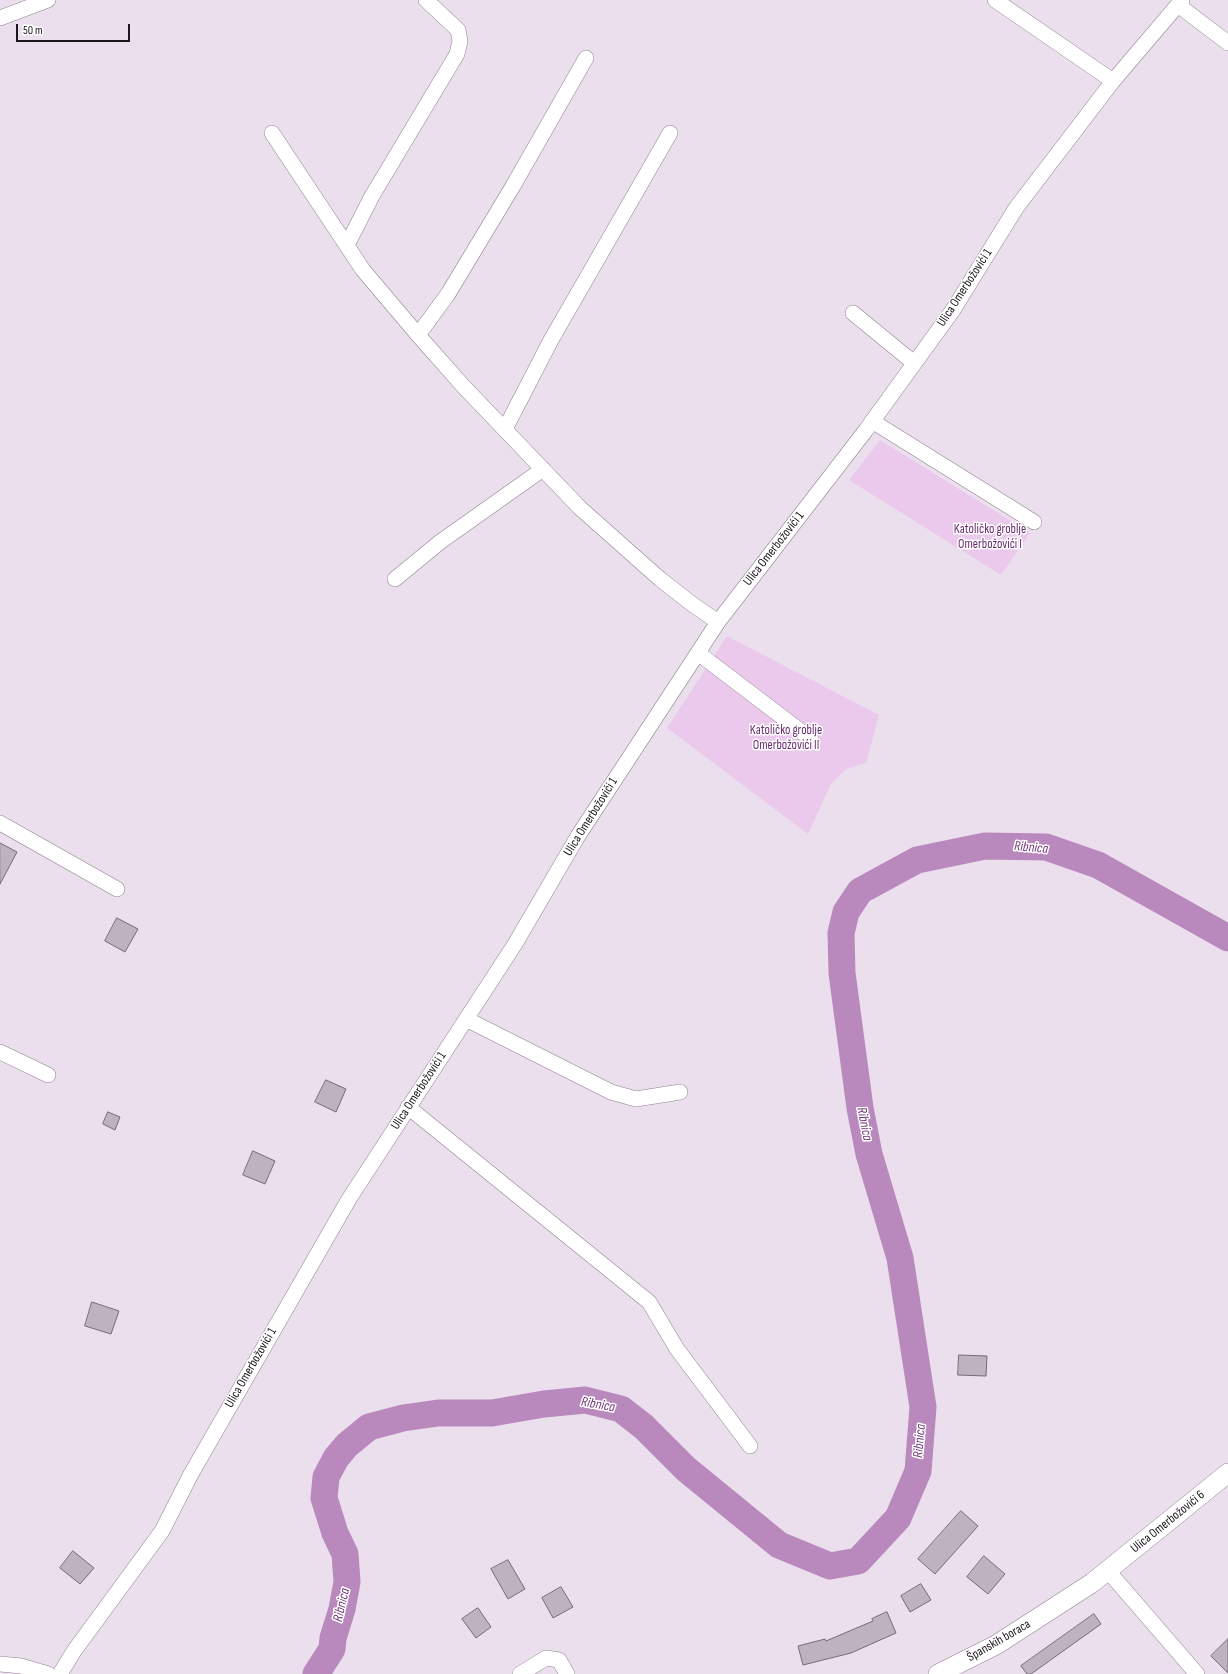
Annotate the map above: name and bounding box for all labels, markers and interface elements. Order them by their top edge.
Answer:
scale bar [18,16,132,42]
text: 50 m [23,23,43,38]
street label: Ulica Omerbožovići 1 [934,246,996,330]
street label: Ulica Omerbožovići 1 [740,509,808,589]
park label: Katoličko groblje Omerbožovići I [954,522,1026,553]
park label: Katoličko groblje Omerbožovići II [750,723,822,754]
street label: Ulica Omerbožovići 1 [561,775,621,859]
water label: Ribnica [1013,838,1049,858]
street label: Ulica Omerbožovići 1 [388,1049,450,1133]
water label: Ribnica [852,1106,876,1142]
street label: Ulica Omerbožovići 1 [222,1325,280,1411]
water label: Ribnica [580,1394,616,1416]
water label: Ribnica [910,1423,930,1459]
street label: Ulica Omerbožovići 6 [1128,1487,1208,1557]
water label: Ribnica [330,1586,354,1624]
street label: Španskih boraca [965,1617,1033,1665]

